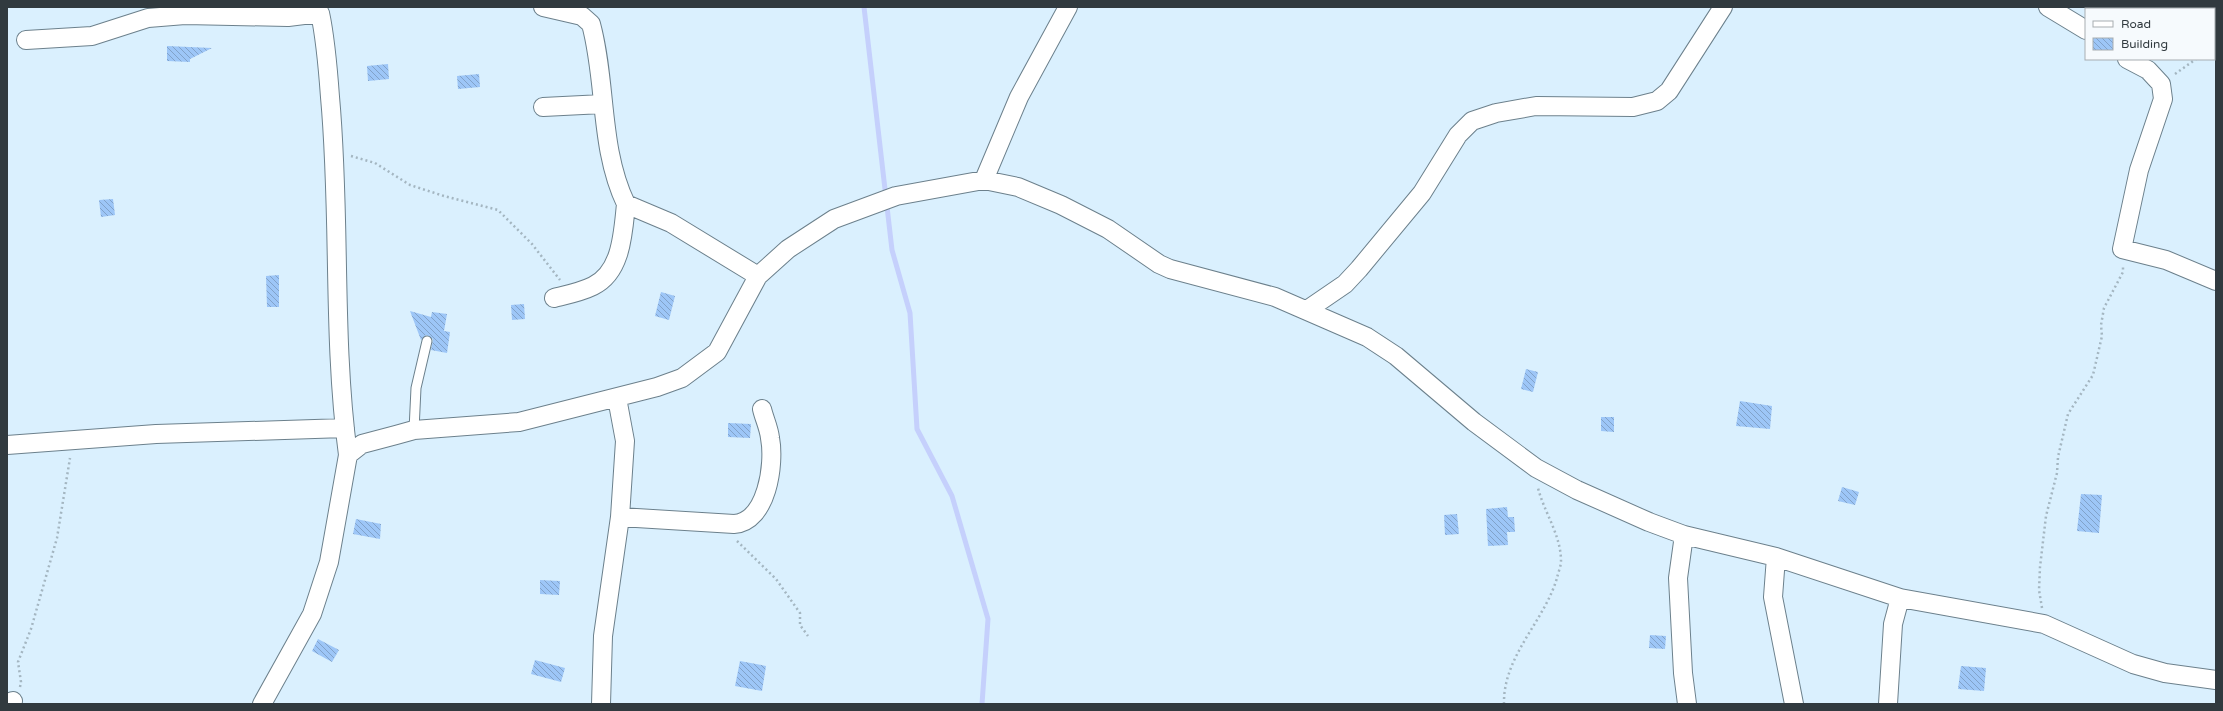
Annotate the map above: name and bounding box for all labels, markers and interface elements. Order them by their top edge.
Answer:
legend [2085,8,2215,60]
text: Road [2121,17,2151,31]
text: Building [2121,37,2168,51]

